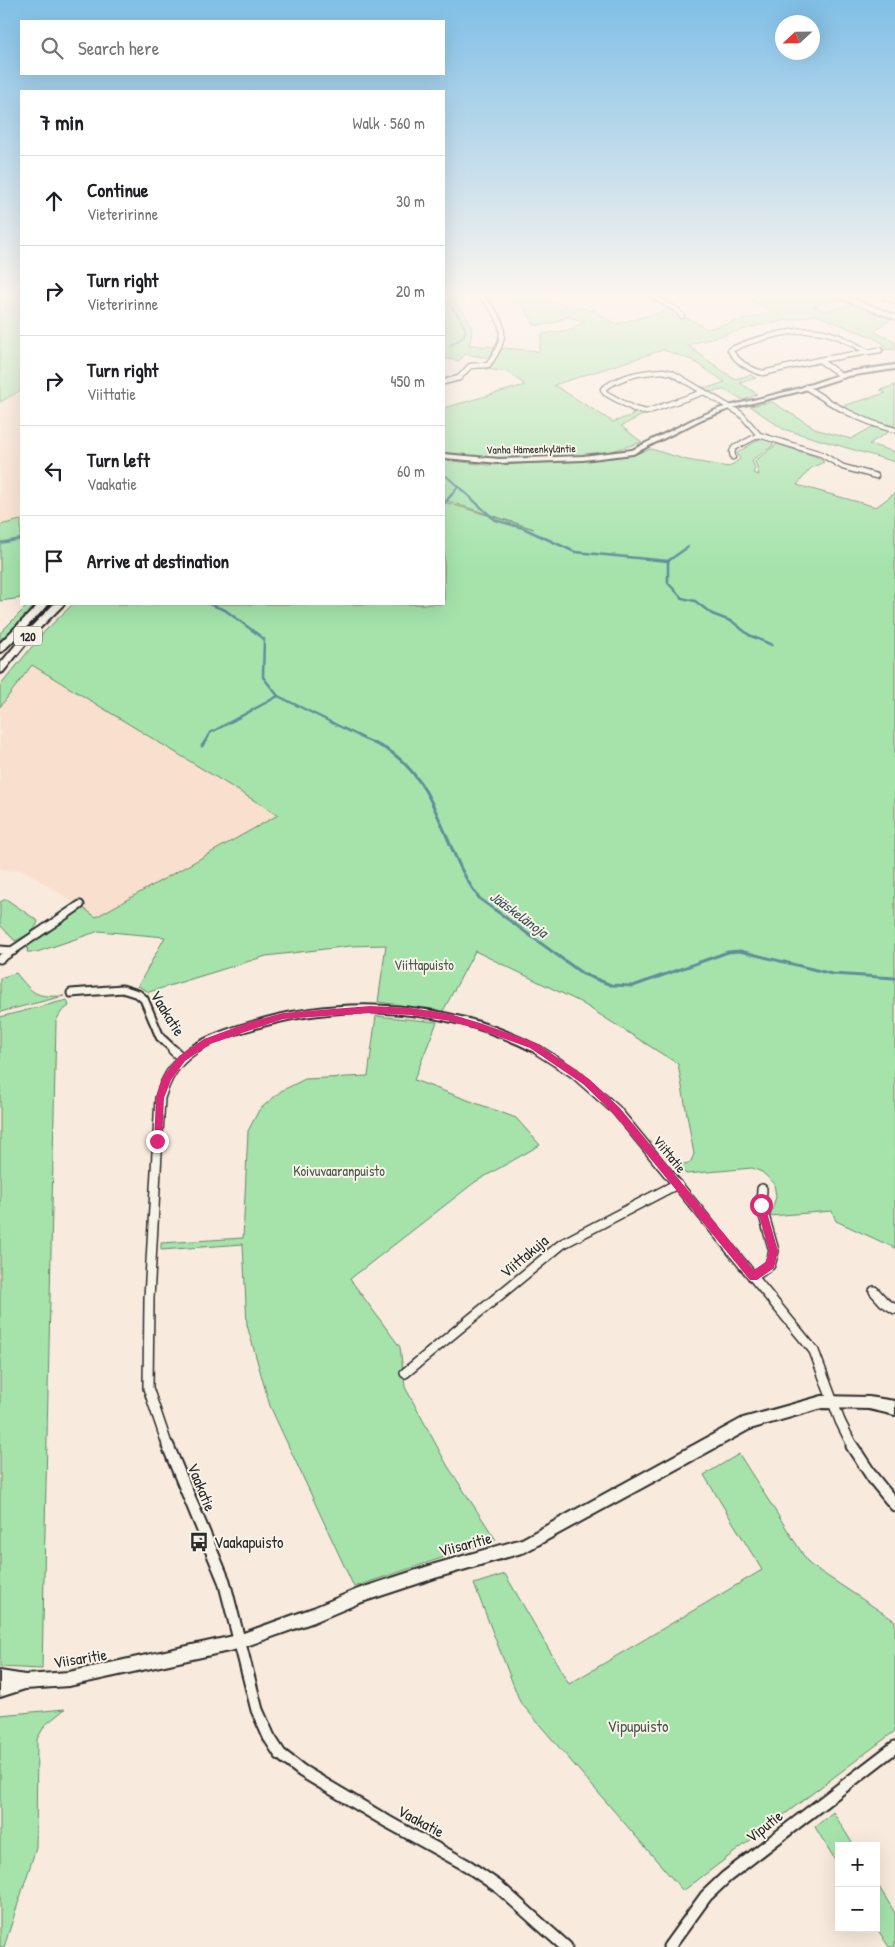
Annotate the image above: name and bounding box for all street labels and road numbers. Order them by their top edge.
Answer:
street label: Vanha Hämeenkyläntie [486,441,577,457]
road number: 120 [14,626,42,646]
street label: Vaakatie [145,986,191,1041]
street label: Viittatie [649,1131,691,1177]
street label: Viittakuja [495,1229,553,1283]
street label: Vaakatie [182,1460,222,1515]
street label: Viisaritie [436,1526,494,1562]
street label: Viisaritie [52,1643,109,1673]
street label: Vaakatie [394,1800,449,1843]
street label: Viputie [741,1804,788,1847]

